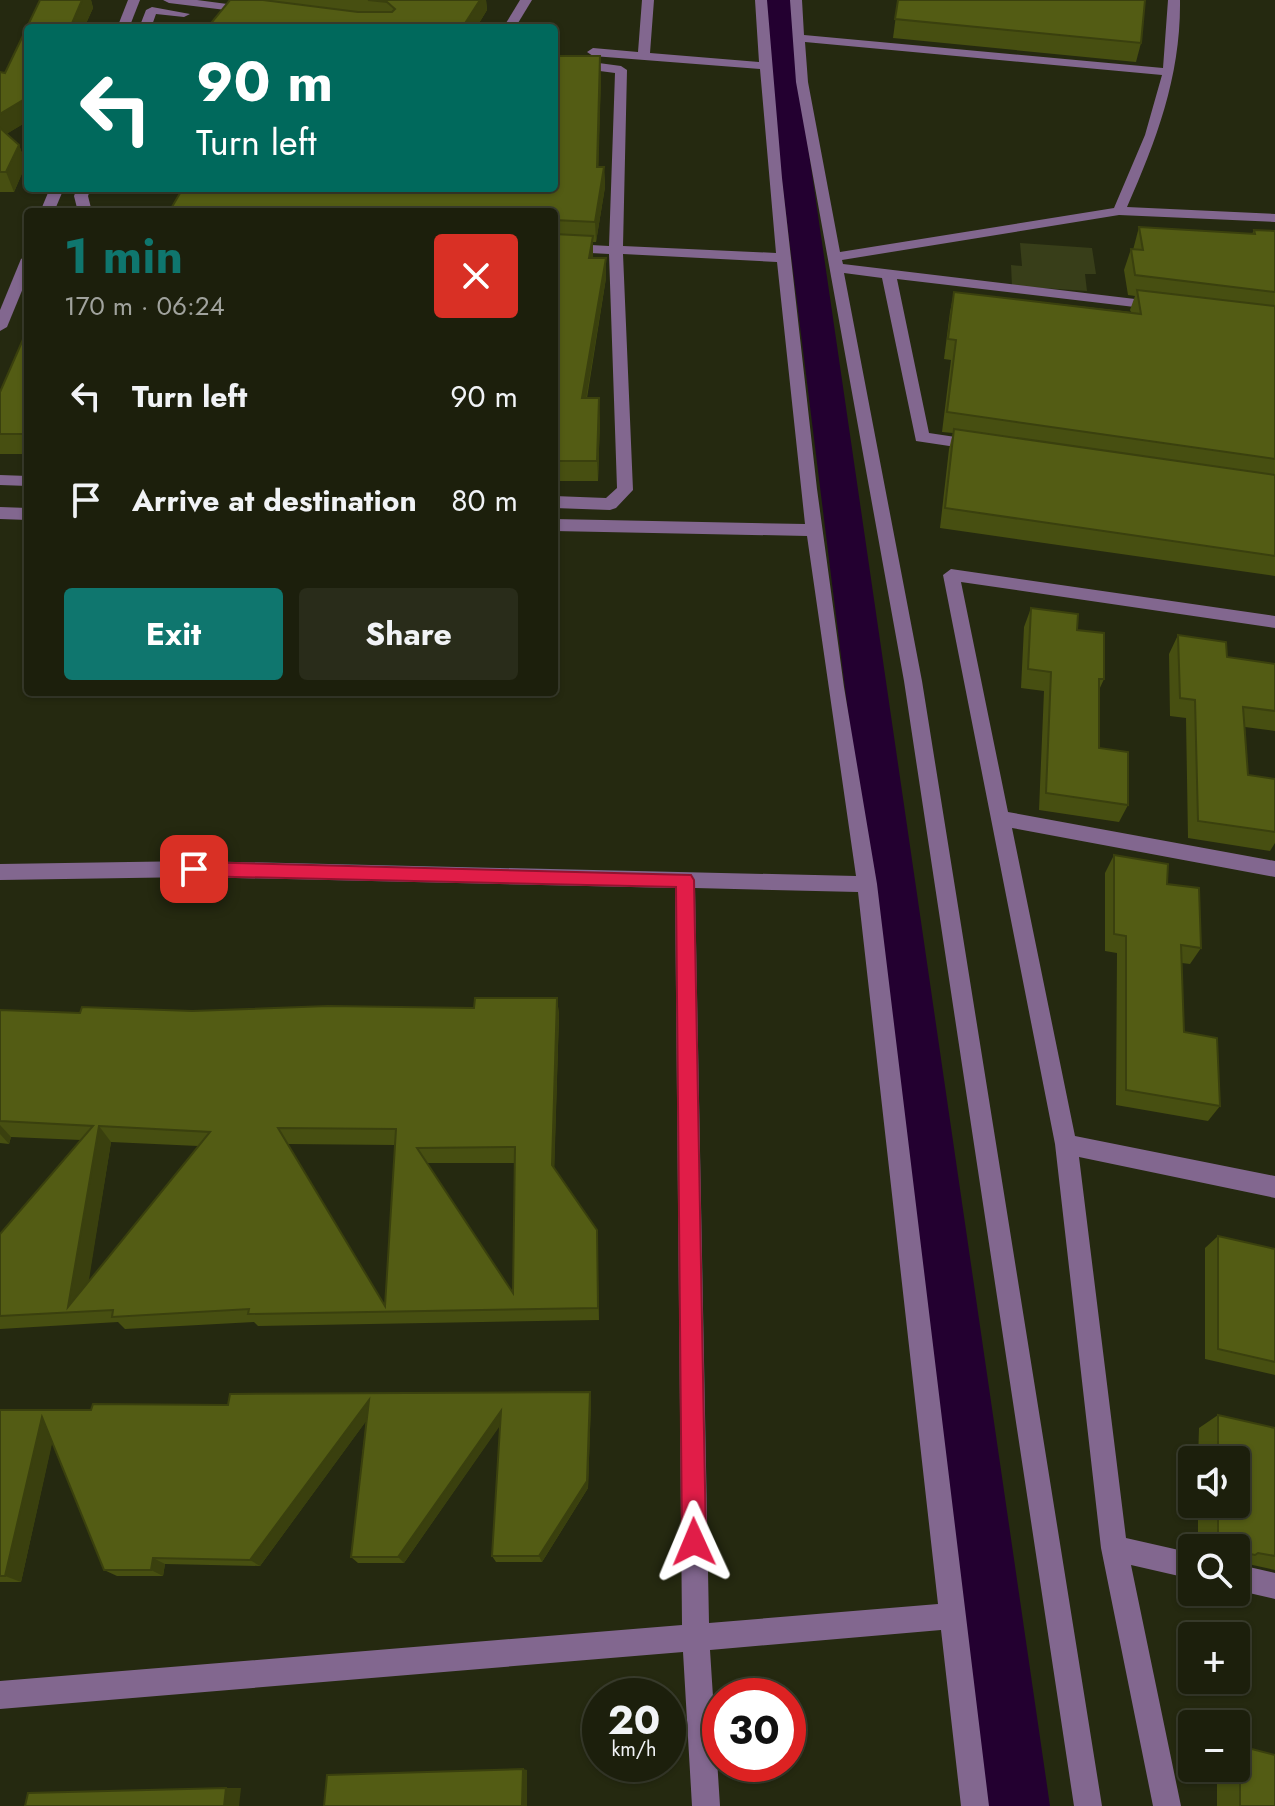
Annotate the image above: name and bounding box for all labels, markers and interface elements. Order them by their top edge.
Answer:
text: 90 m [196,41,333,122]
icon: left [64,56,168,160]
text: Turn left [196,116,317,168]
text: 1 min [64,222,183,291]
button: close [434,234,518,318]
text: 170 m · 06:24 [64,287,225,325]
icon: left [64,374,108,418]
text: Turn left [132,375,247,418]
text: 90 m [450,375,518,418]
icon: arrive [64,478,108,522]
text: Arrive at destination [132,479,417,522]
text: 80 m [451,479,518,522]
button: Exit [64,588,283,680]
button: Share [299,588,518,680]
pin [160,835,228,903]
icon: arrive [172,847,216,891]
map controls [1178,1446,1250,1782]
button: sound [1178,1446,1250,1518]
position arrow [652,1500,736,1584]
button: search [1178,1534,1250,1606]
button: + [1178,1622,1250,1694]
speed limit sign: 30 [702,1678,806,1782]
text: 20 [608,1691,660,1749]
button: − [1178,1710,1250,1782]
text: km/h [611,1735,657,1764]

